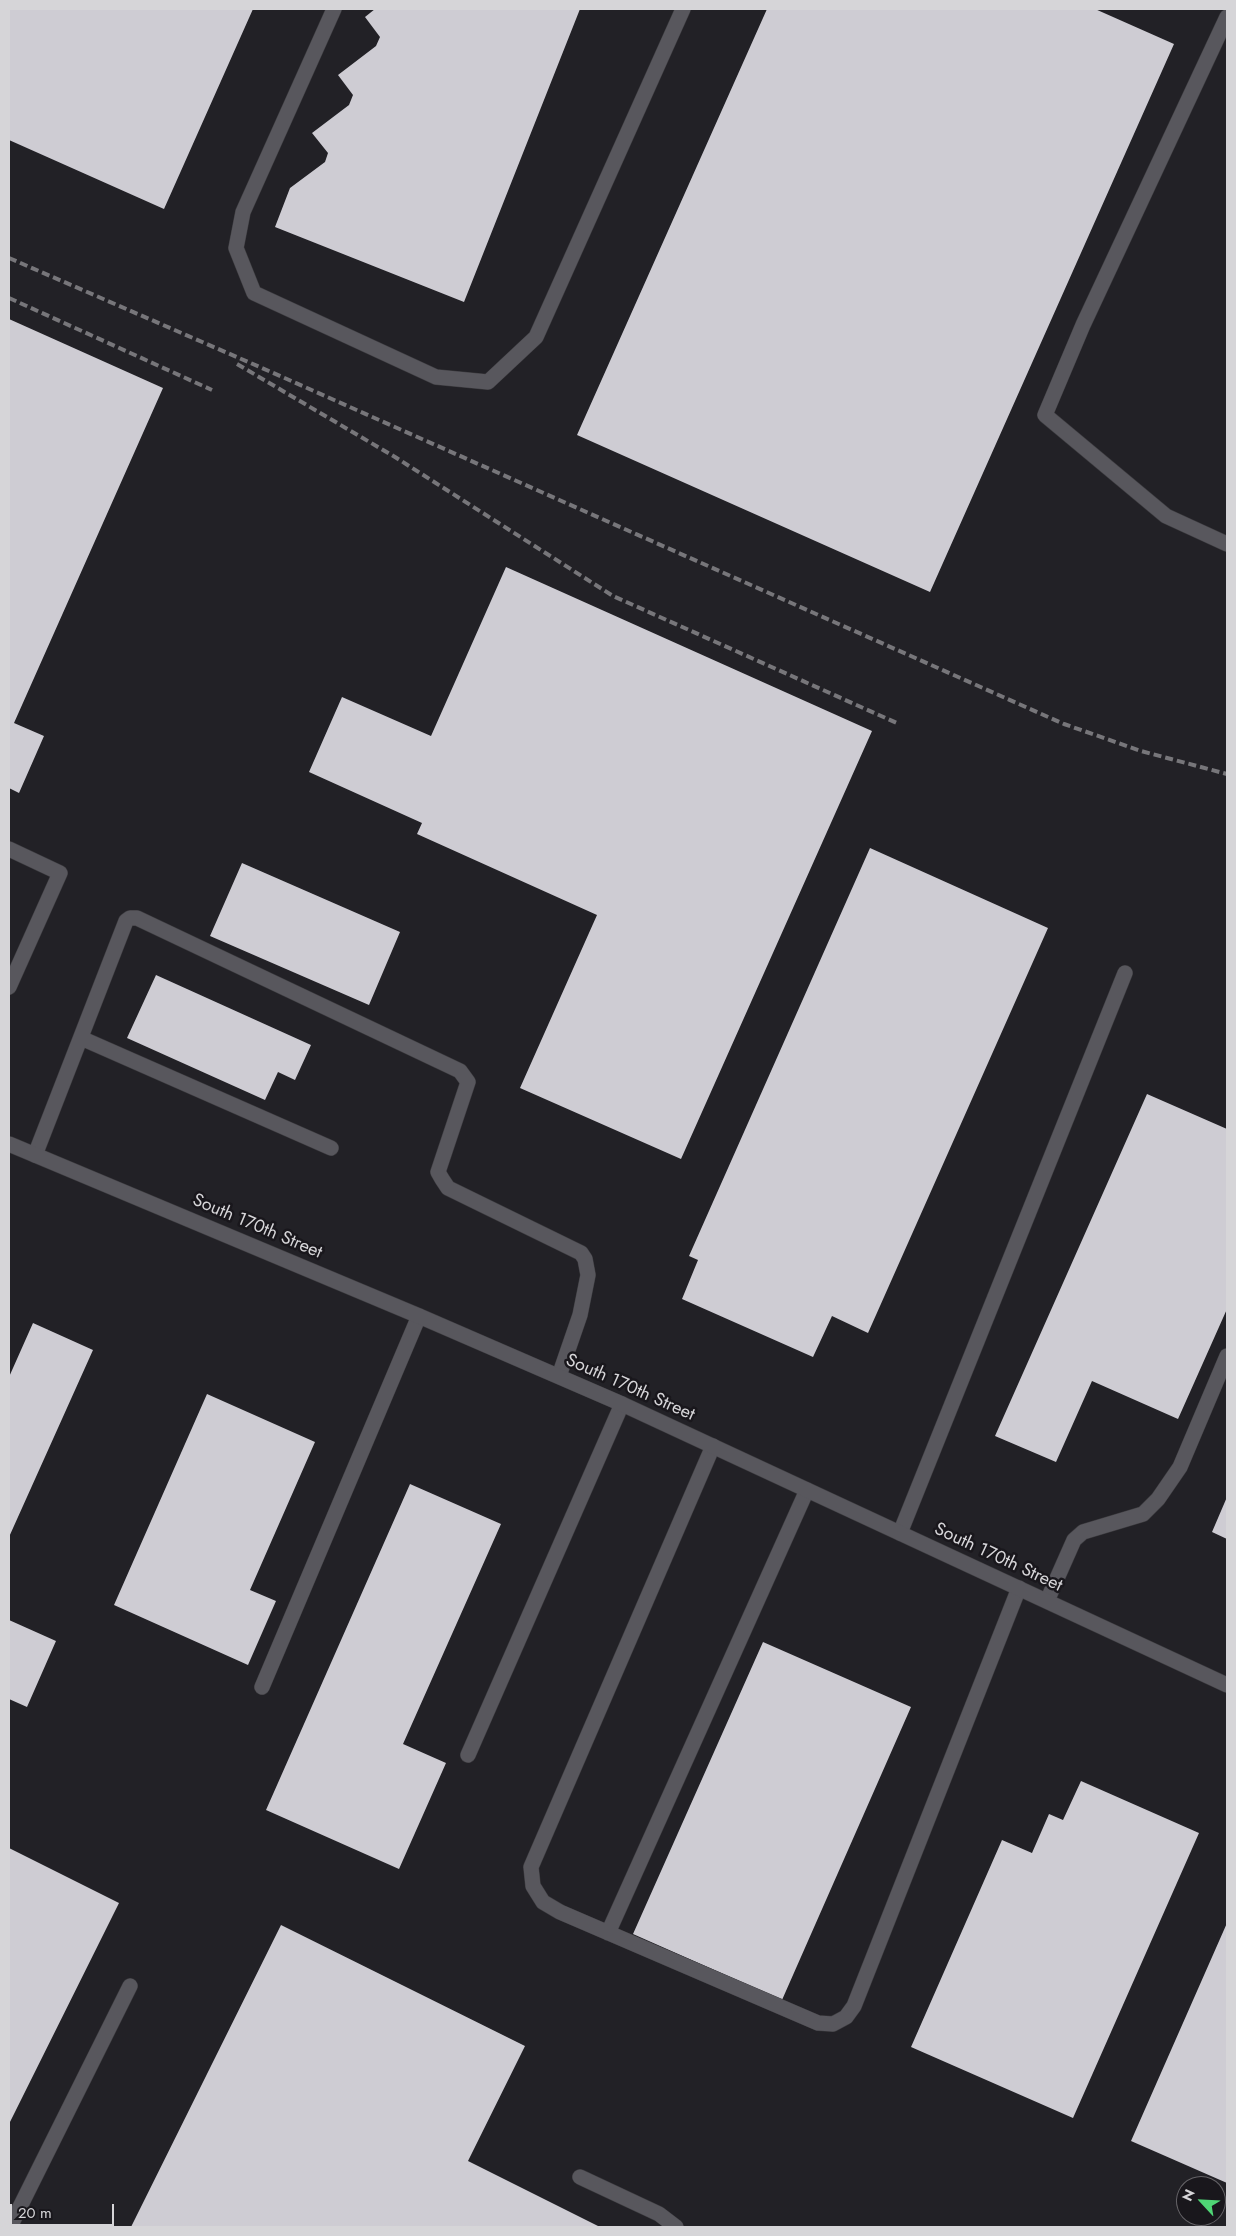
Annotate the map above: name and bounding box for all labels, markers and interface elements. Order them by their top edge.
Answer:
street label: South 170th Street [189,1190,325,1264]
street label: South 170th Street [562,1350,698,1426]
street label: South 170th Street [931,1519,1065,1597]
north arrow [1176,2176,1226,2226]
text: N [1177,2186,1200,2204]
scale bar [12,2194,116,2226]
text: 20 m [18,2202,52,2224]

